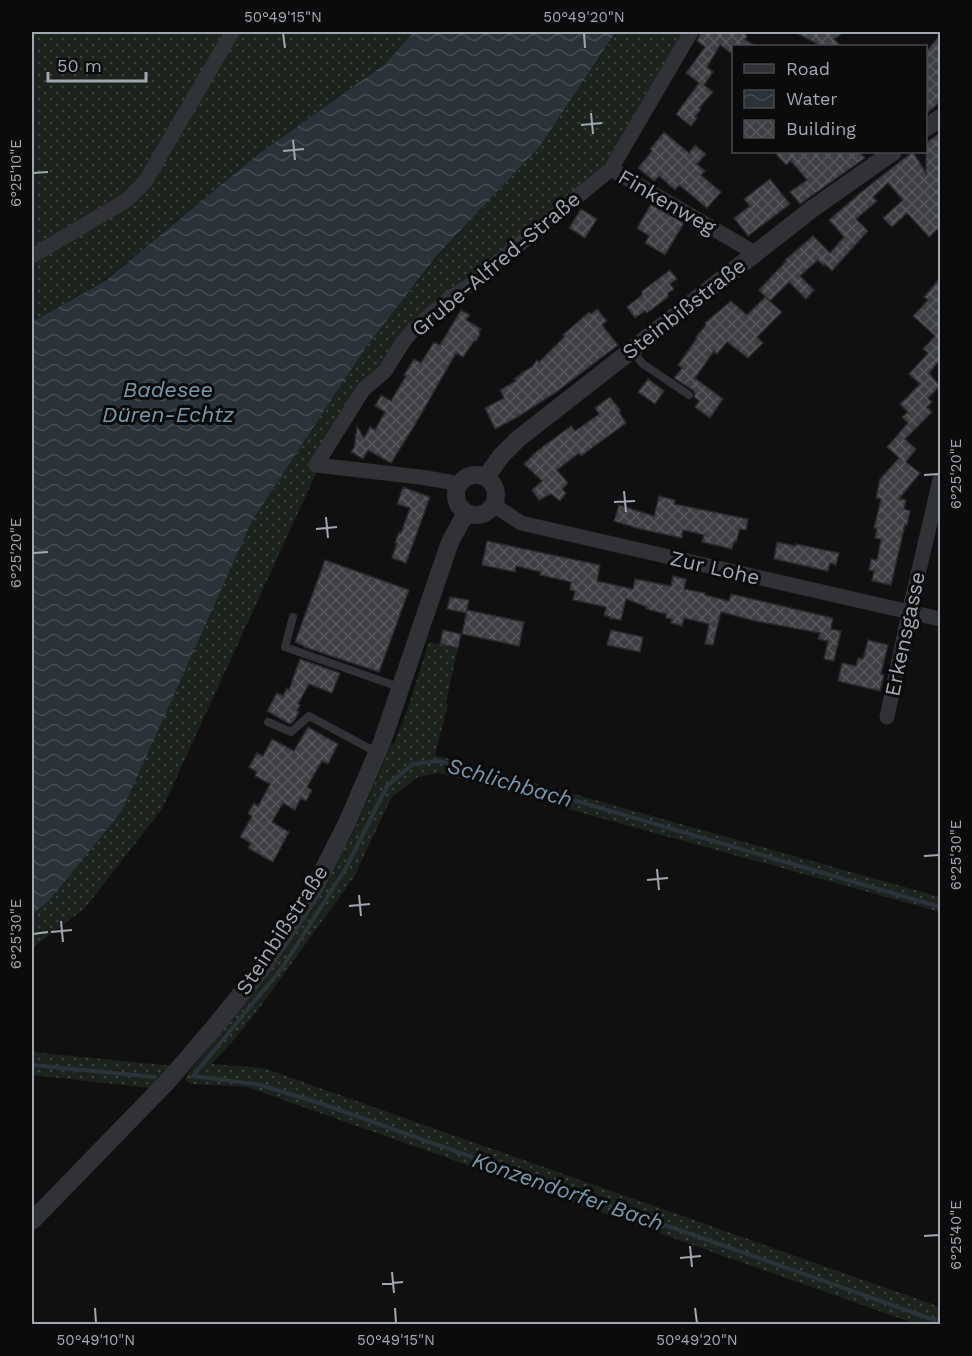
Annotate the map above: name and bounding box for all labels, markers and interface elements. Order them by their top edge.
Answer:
text: 50°49'15"N [244,8,322,26]
text: 50°49'20"N [543,8,625,26]
scale bar [48,45,146,83]
legend [732,45,927,153]
text: 50 m [57,55,102,76]
text: Road [786,58,830,79]
text: Water [786,88,838,109]
text: Building [786,118,856,139]
text: 6°25'10"E [7,139,25,207]
street label: Finkenweg [614,164,721,240]
street label: Grube-Alfred-Straße [406,186,585,341]
street label: Steinbißstraße [617,253,750,365]
water label: Badesee Düren-Echtz [102,377,235,427]
text: 6°25'20"E [947,439,965,509]
text: 6°25'20"E [7,518,25,588]
street label: Zur Lohe [668,545,762,590]
street label: Erkensgasse [879,569,930,699]
water label: Schlichbach [445,753,575,812]
text: 6°25'30"E [947,820,965,890]
street label: Steinbißstraße [230,860,333,999]
text: 6°25'30"E [7,899,25,969]
water label: Konzendorfer Bach [469,1147,667,1236]
text: 6°25'40"E [947,1200,965,1270]
text: 50°49'10"N [57,1331,135,1349]
text: 50°49'15"N [357,1331,435,1349]
text: 50°49'20"N [656,1331,738,1349]

